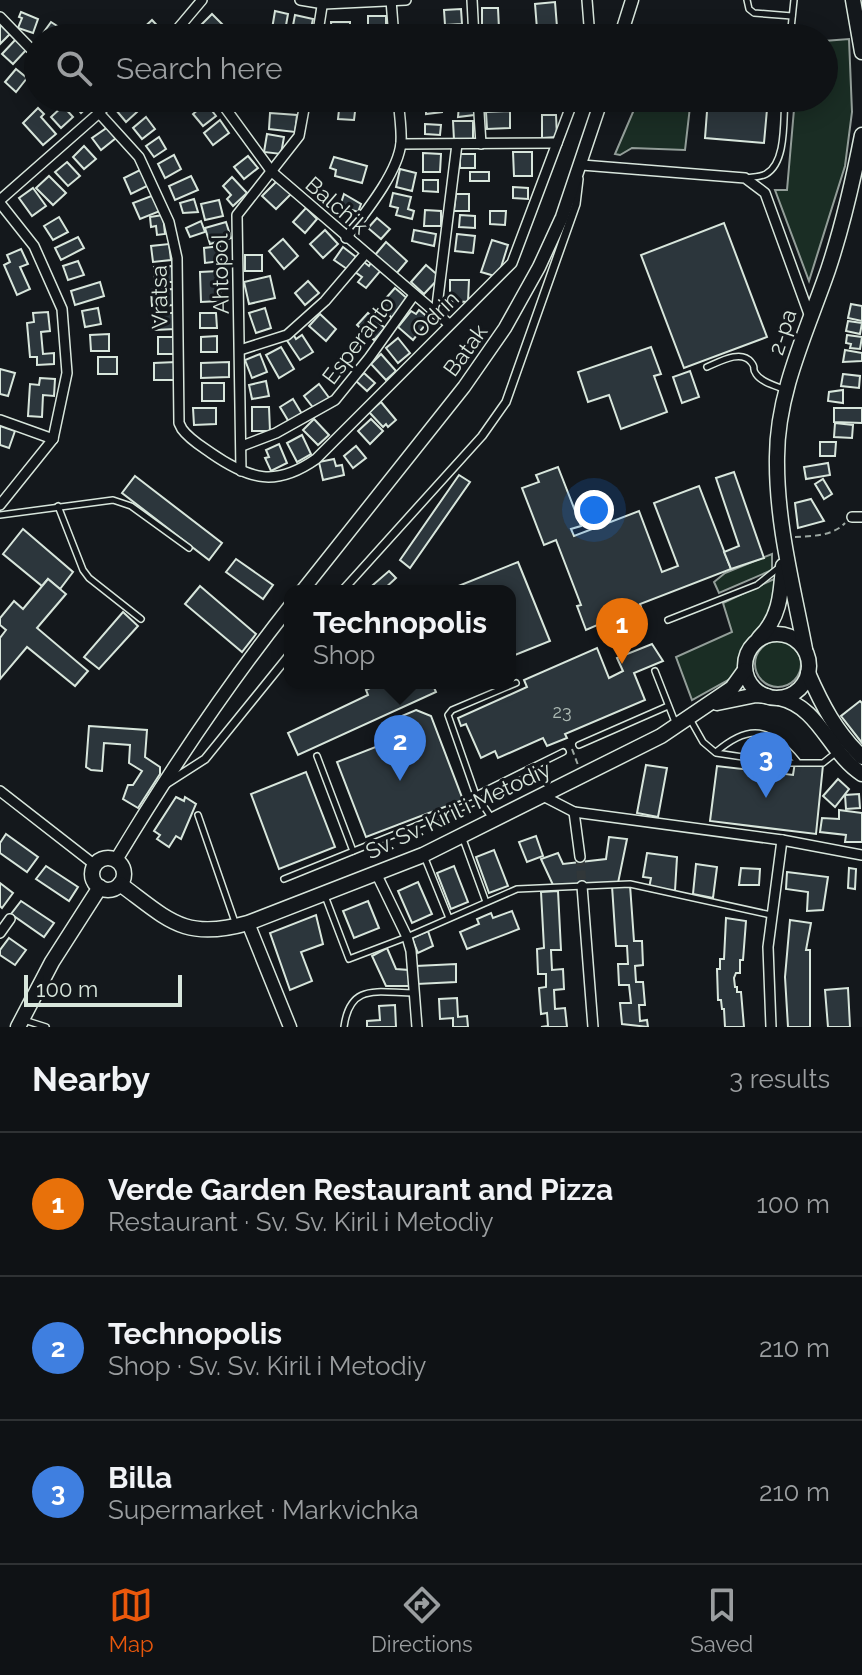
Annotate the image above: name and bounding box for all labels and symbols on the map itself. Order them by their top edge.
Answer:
street label: Balchik [301,171,374,239]
street label: Ahtopol [206,234,234,314]
street label: Vratsa [145,265,173,329]
street label: Odrin [406,285,464,343]
street label: Esperanto [317,291,399,389]
street label: 2-ра [762,306,802,358]
street label: Batak [438,319,493,381]
your location [574,490,614,530]
pin: 1 [596,598,648,664]
house number: 23 [553,701,572,722]
pin: 2 [374,715,426,781]
pin: 3 [740,732,792,798]
street label: Sv. Sv. Kiril i Metodiy [361,756,555,864]
scale bar [24,971,182,1007]

